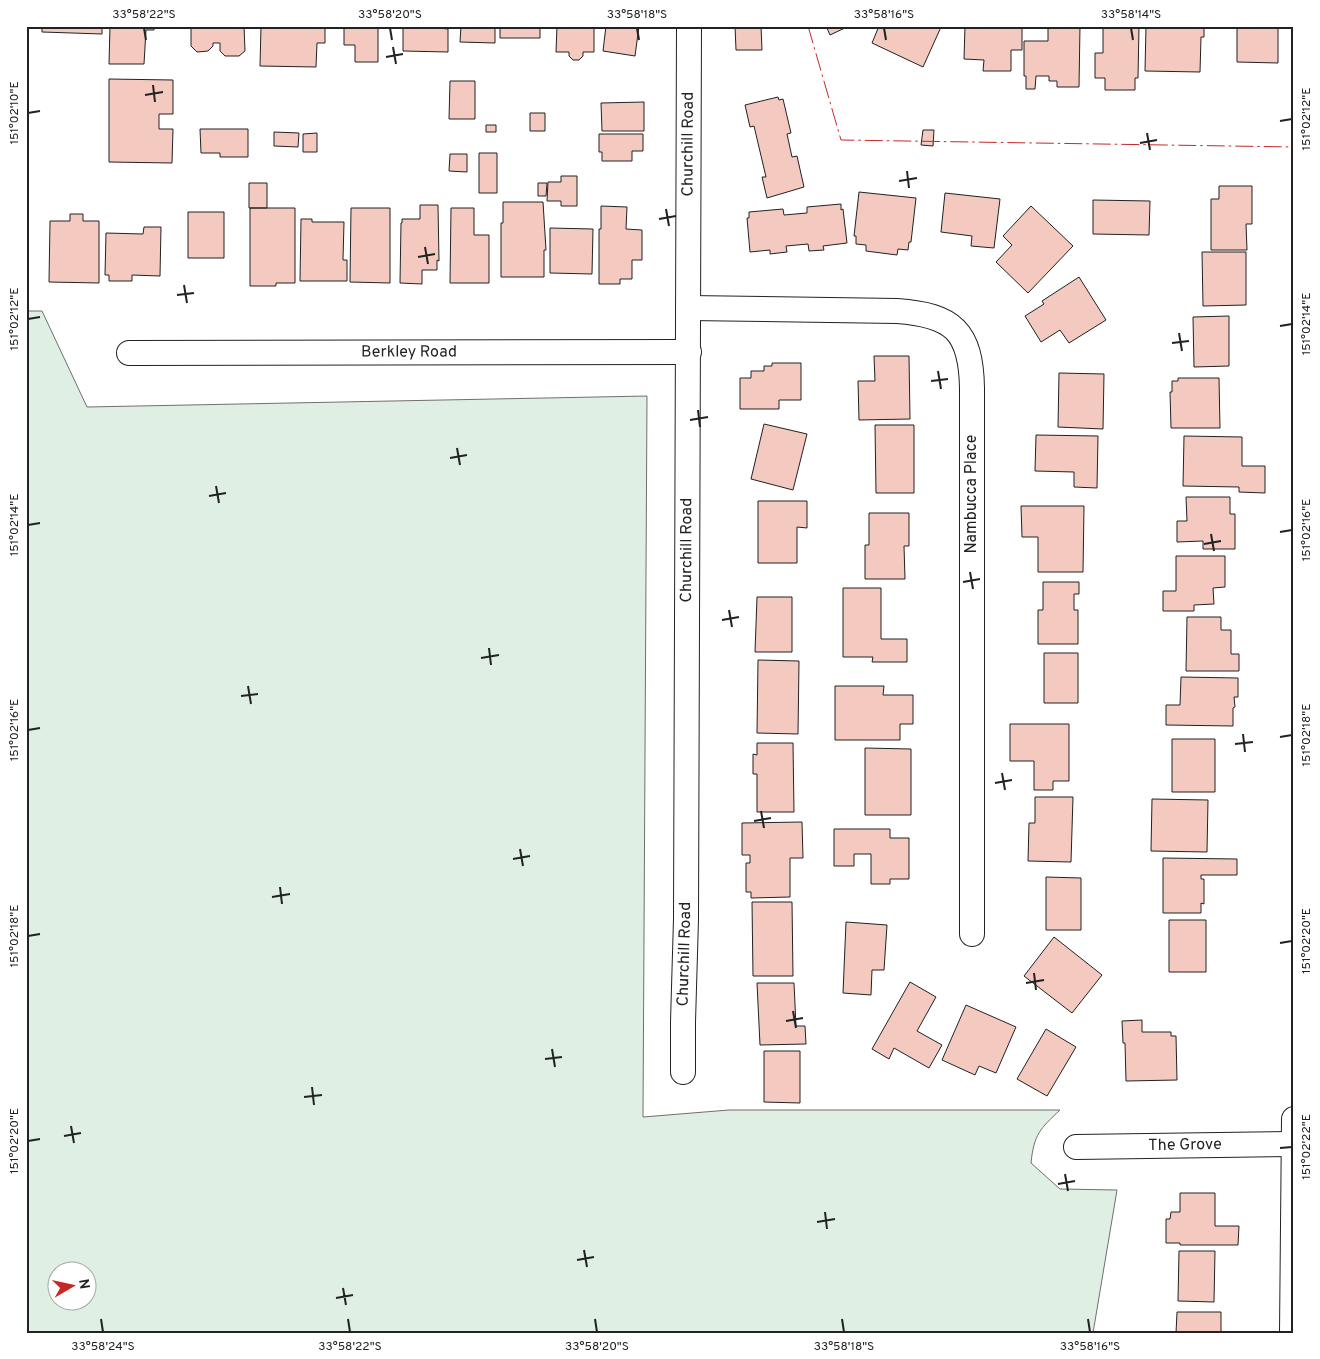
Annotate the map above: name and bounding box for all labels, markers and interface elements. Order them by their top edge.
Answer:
text: 33°58'22"S [112,7,176,23]
text: 33°58'20"S [358,7,422,23]
text: 33°58'18"S [607,7,667,23]
text: 33°58'16"S [854,7,914,23]
text: 33°58'14"S [1101,7,1161,23]
text: 151°02'10"E [7,81,23,145]
text: 151°02'12"E [1299,88,1315,150]
street label: Churchill Road [678,92,699,196]
text: 151°02'12"E [7,288,23,350]
text: 151°02'14"E [1299,293,1315,355]
street label: Berkley Road [361,342,457,363]
street label: Nambucca Place [962,435,982,553]
text: 151°02'14"E [7,494,23,556]
street label: Churchill Road [677,498,697,602]
text: 151°02'16"E [1299,499,1315,561]
text: 151°02'16"E [7,699,23,761]
text: 151°02'18"E [1299,704,1315,766]
street label: Churchill Road [673,902,696,1007]
text: 151°02'18"E [7,905,23,967]
text: 151°02'20"E [1299,908,1315,974]
text: 151°02'20"E [7,1108,23,1174]
text: 151°02'22"E [1299,1114,1315,1180]
street label: The Grove [1148,1135,1222,1156]
north arrow [48,1262,98,1312]
text: N [74,1278,93,1291]
text: 33°58'24"S [71,1339,135,1355]
text: 33°58'22"S [318,1339,382,1355]
text: 33°58'20"S [565,1339,629,1355]
text: 33°58'18"S [814,1339,874,1355]
text: 33°58'16"S [1060,1339,1120,1355]

